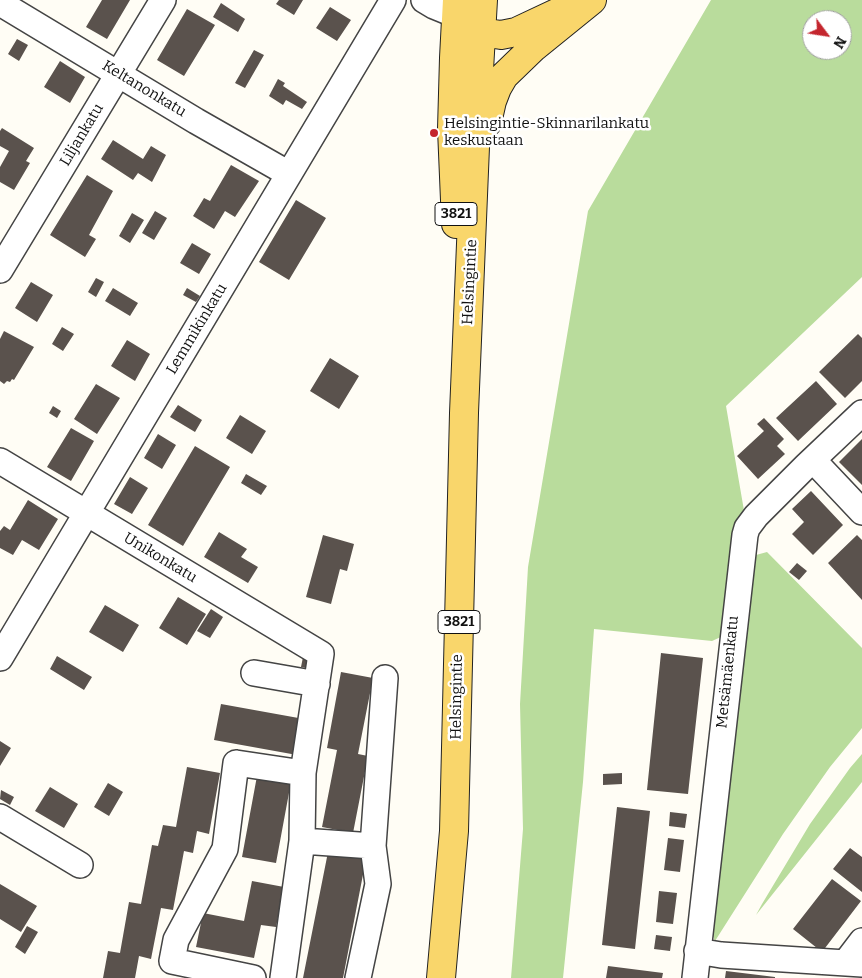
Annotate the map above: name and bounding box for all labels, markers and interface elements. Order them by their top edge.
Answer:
north arrow [802,10,852,60]
text: N [829,33,849,51]
street label: Keltanonkatu [99,57,189,121]
street label: Liljankatu [56,101,108,169]
place label: Helsingintie-Skinnarilankatu keskustaan [444,115,649,150]
marker: Helsingintie-Skinnarilankatu keskustaan [428,127,440,139]
road number: 3821 [435,202,477,225]
street label: Helsingintie [459,239,481,325]
street label: Lemmikinkatu [163,280,231,378]
street label: Unikonkatu [120,529,200,587]
road number: 3821 [438,610,480,634]
street label: Metsämäenkatu [713,615,743,729]
street label: Helsingintie [447,654,467,740]

